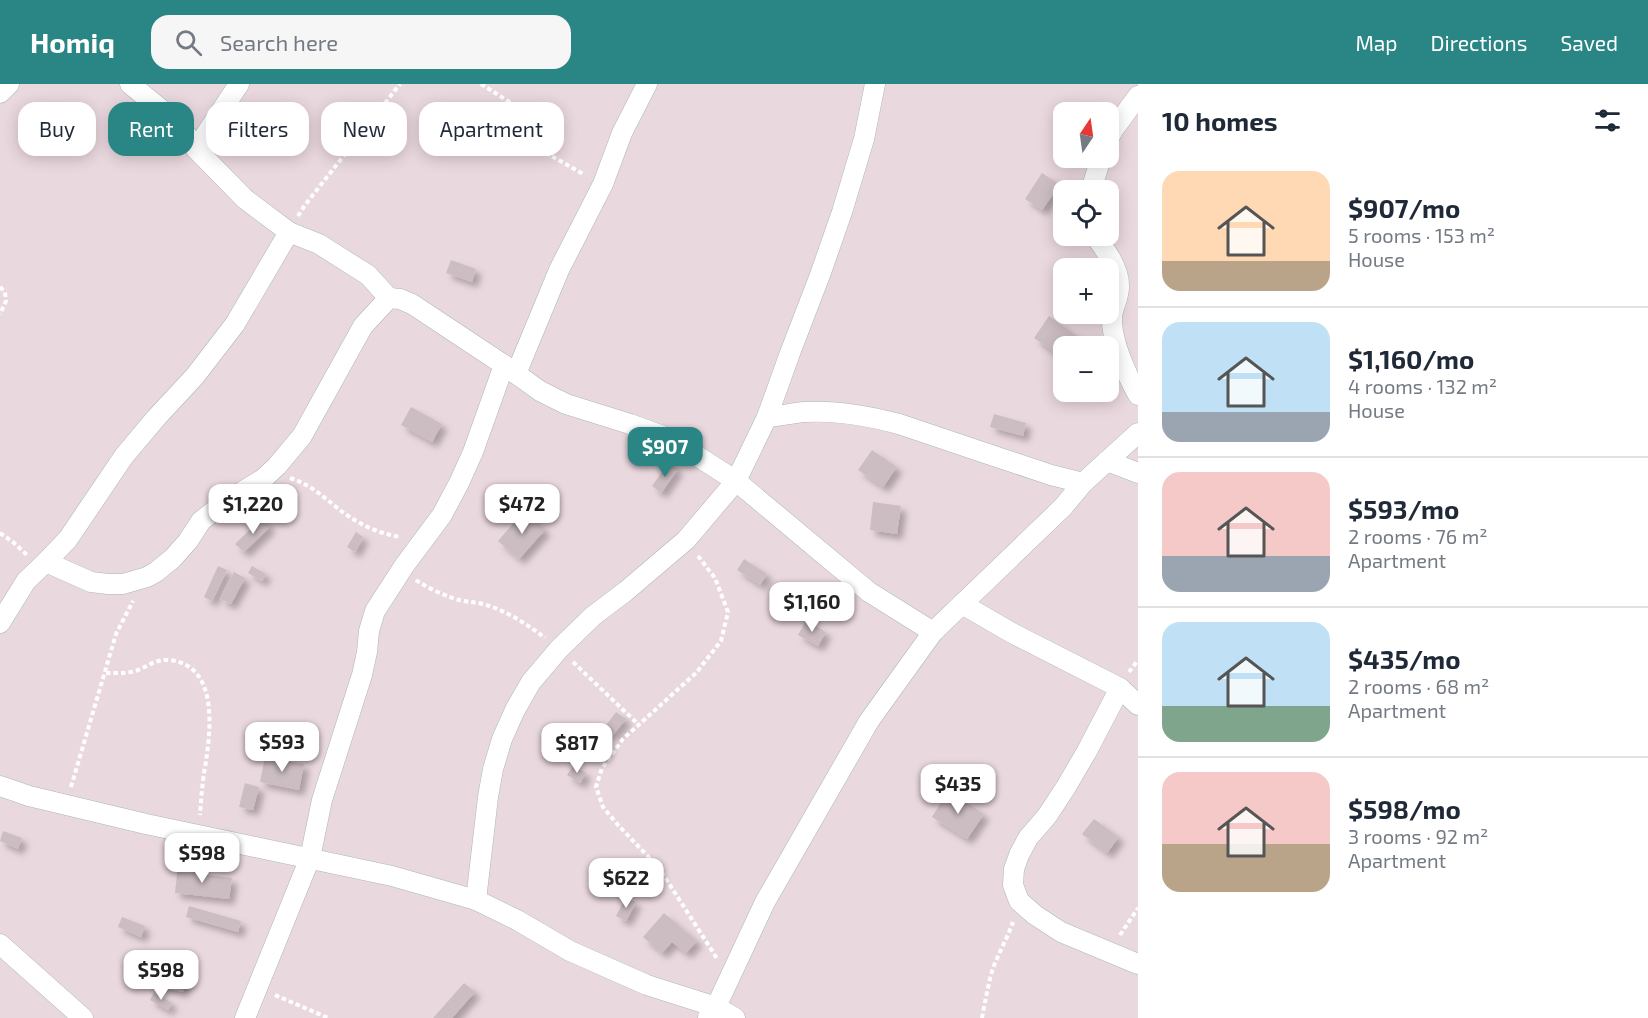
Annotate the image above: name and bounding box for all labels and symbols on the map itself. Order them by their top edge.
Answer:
north arrow [1053,102,1119,168]
pin: $907 [629,427,701,478]
pin: $1,220 [204,484,302,535]
pin: $472 [486,484,558,535]
pin: $1,160 [763,582,861,633]
pin: $593 [246,722,318,773]
pin: $817 [541,723,613,774]
pin: $435 [922,764,994,815]
pin: $598 [166,833,238,884]
pin: $622 [590,858,662,909]
pin: $598 [125,950,197,1001]

